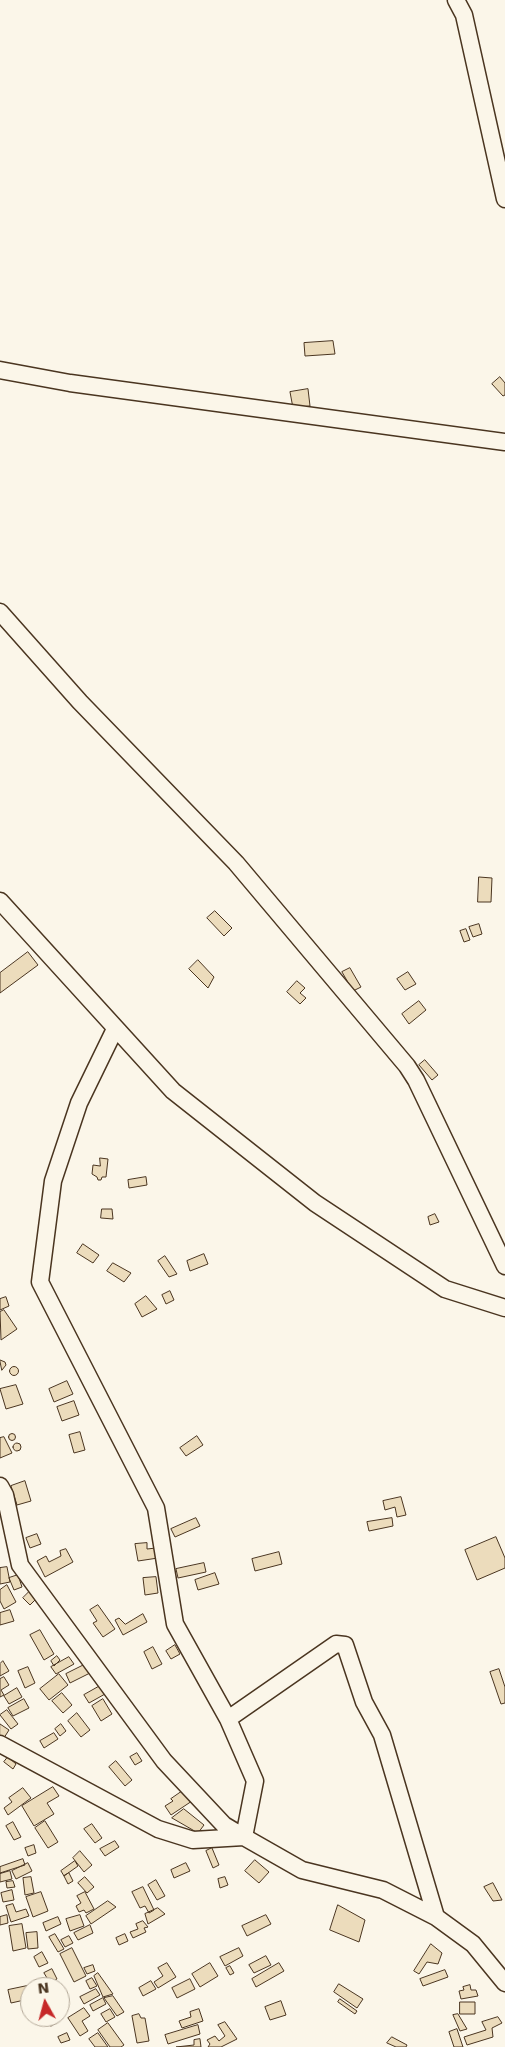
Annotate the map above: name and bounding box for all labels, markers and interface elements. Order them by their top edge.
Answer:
north arrow [20,1977,70,2027]
text: N [37,1979,50,1997]

